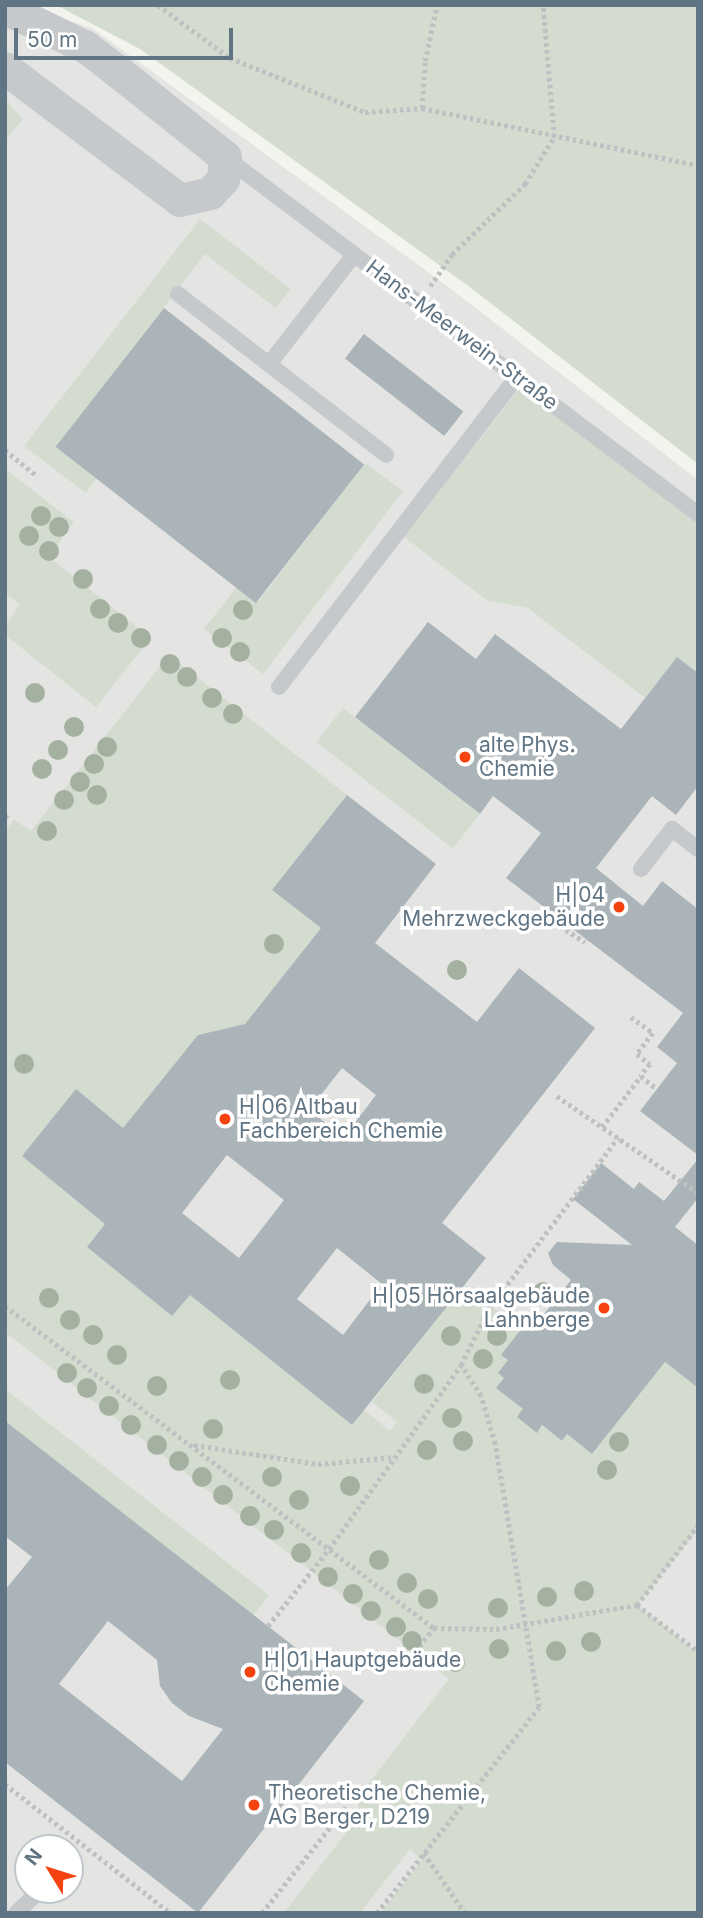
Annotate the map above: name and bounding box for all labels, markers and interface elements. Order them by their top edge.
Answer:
scale bar [18,14,236,58]
text: 50 m [27,27,77,52]
street label: Hans-Meerwein-Straße [361,255,563,415]
place label: alte Phys. Chemie [479,732,575,782]
marker: alte Phys. Chemie [457,749,473,765]
place label: H|04 Mehrzweckgebäude [402,882,605,932]
marker: H|04 Mehrzweckgebäude [611,899,627,915]
place label: H|06 Altbau Fachbereich Chemie [239,1094,443,1144]
marker: H|06 Altbau Fachbereich Chemie [217,1111,233,1127]
place label: H|05 Hörsaalgebäude Lahnberge [372,1283,590,1333]
marker: H|05 Hörsaalgebäude Lahnberge [596,1300,612,1316]
place label: H|01 Hauptgebäude Chemie [264,1647,461,1697]
marker: H|01 Hauptgebäude Chemie [242,1664,258,1680]
place label: Theoretische Chemie, AG Berger, D219 [268,1780,486,1830]
marker: Theoretische Chemie, AG Berger, D219 [246,1797,262,1813]
north arrow [14,1834,84,1904]
text: N [20,1844,47,1870]

